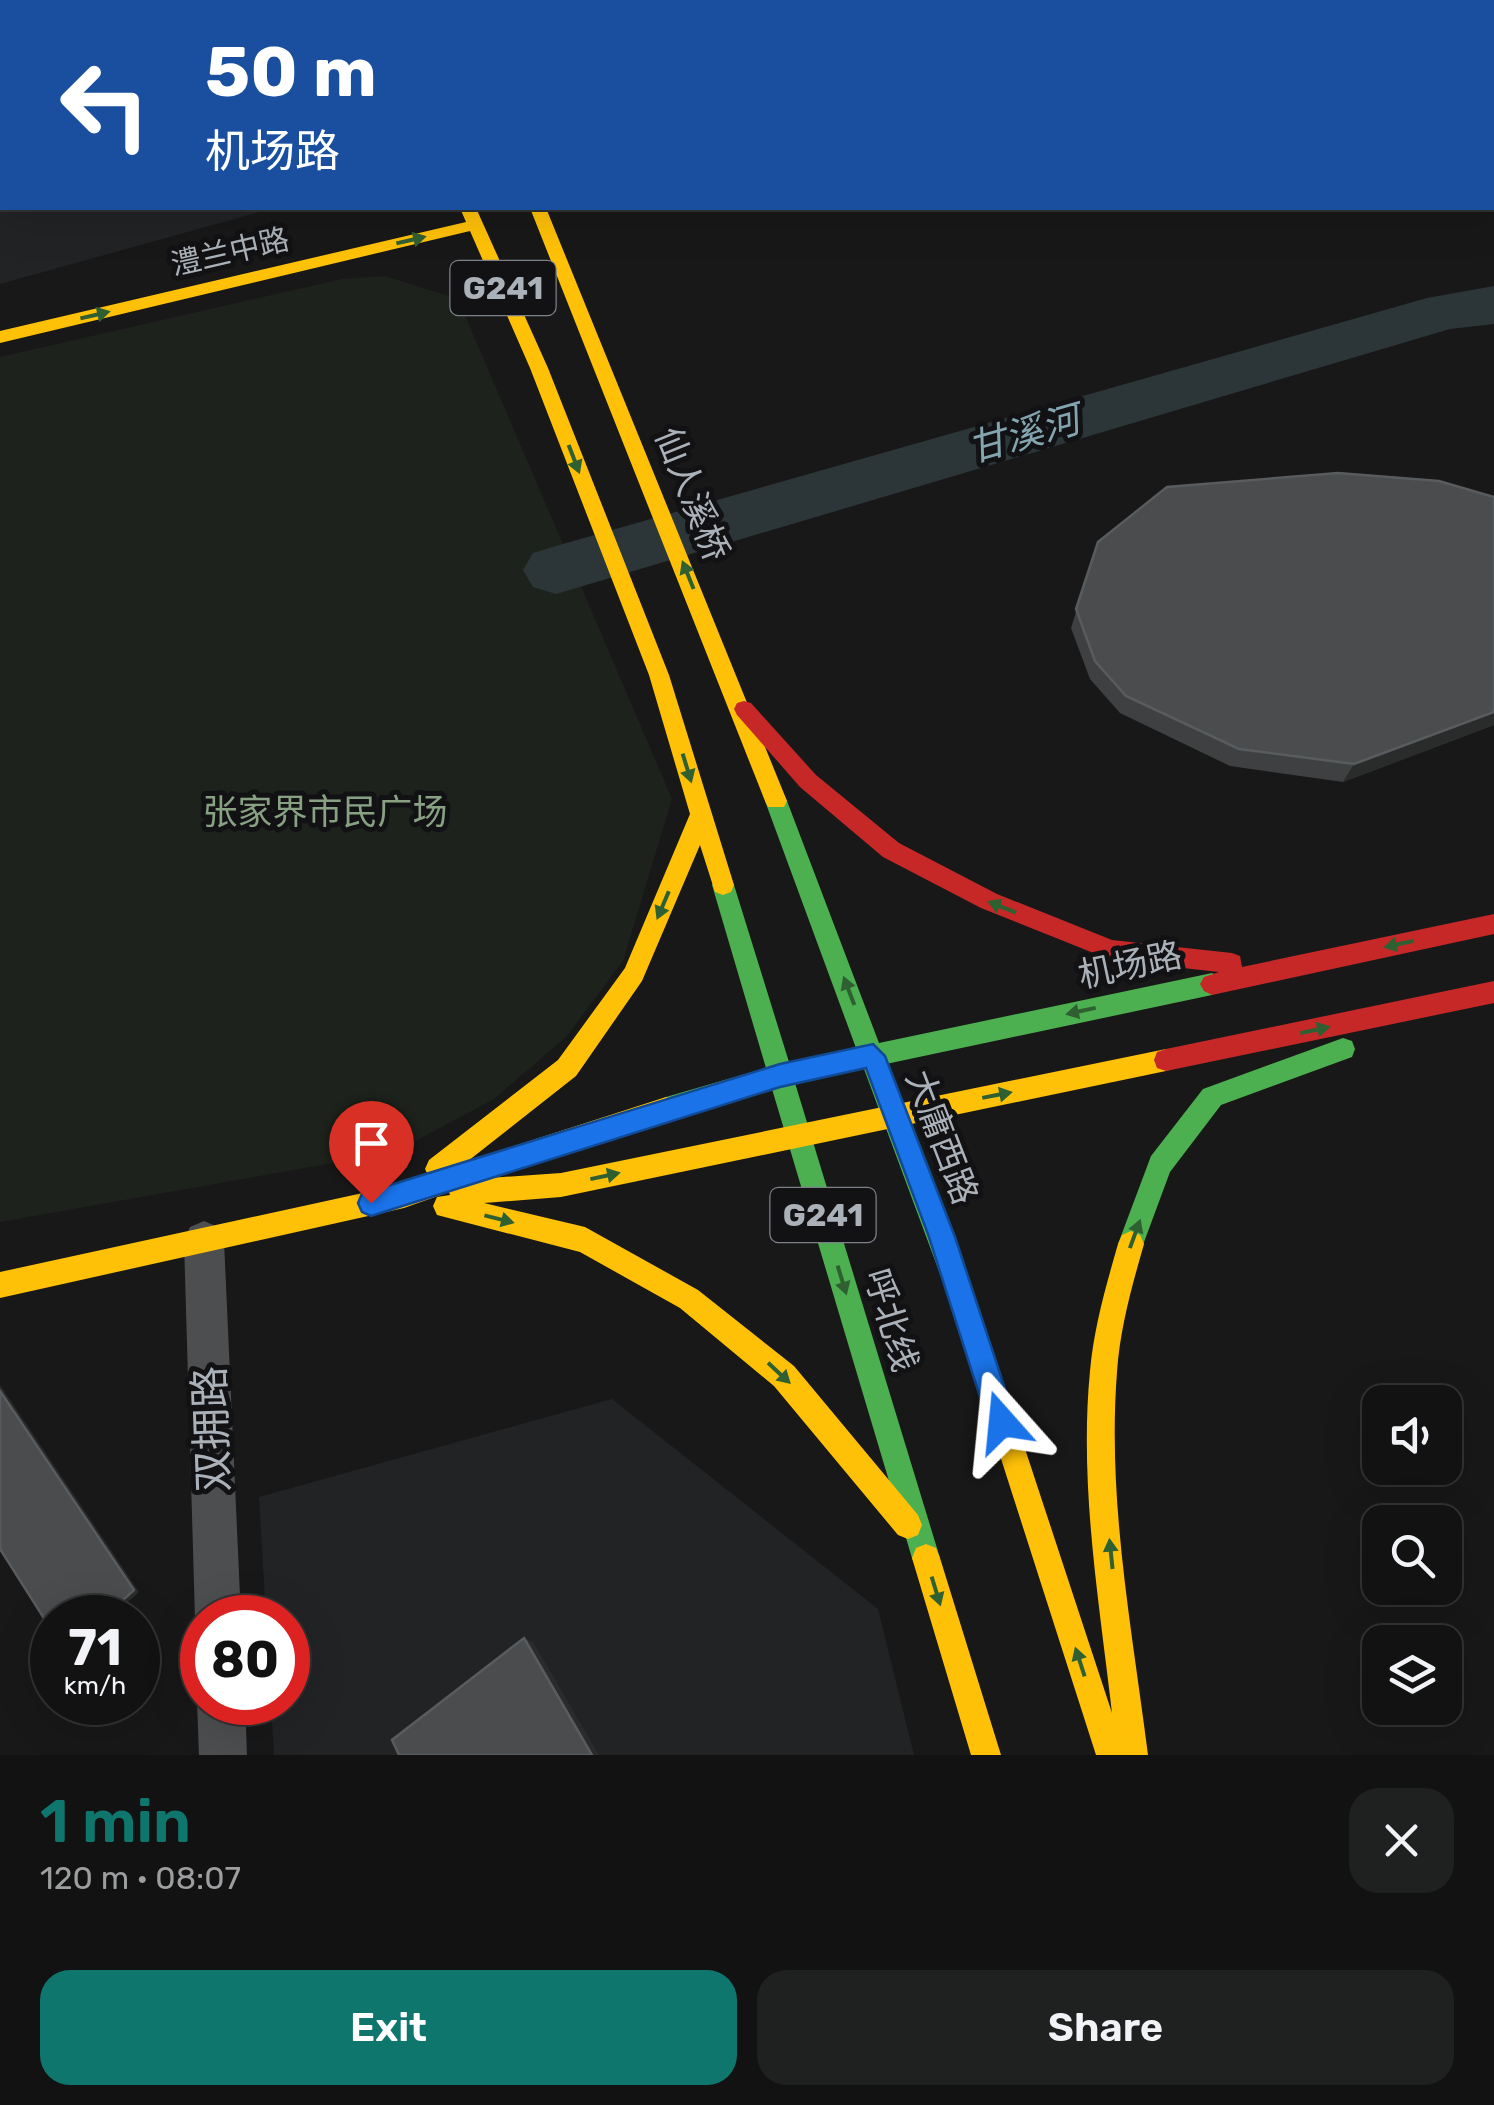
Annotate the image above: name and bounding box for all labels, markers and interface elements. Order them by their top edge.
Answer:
text: 50 m [205,31,377,114]
icon: left [40,40,170,170]
text: 机场路 [205,125,340,178]
street label: 澧兰中路 [167,221,293,283]
one-way arrow [396,232,427,247]
road number: G241 [450,261,556,315]
one-way arrow [80,307,111,322]
water label: 甘溪河 [963,394,1092,472]
street label: 仙人溪桥 [646,421,738,567]
one-way arrow [567,444,583,474]
one-way arrow [679,560,695,590]
one-way arrow [680,753,695,784]
park label: 张家界市民广场 [202,791,448,833]
one-way arrow [655,890,671,920]
one-way arrow [987,898,1017,914]
street label: 机场路 [1074,934,1186,996]
one-way arrow [1383,937,1414,952]
one-way arrow [841,976,856,1006]
one-way arrow [1065,1004,1096,1020]
one-way arrow [1300,1022,1331,1038]
street label: 大庸西路 [897,1064,987,1210]
one-way arrow [982,1087,1013,1103]
pin [329,1101,414,1204]
icon: arrive [344,1116,399,1171]
one-way arrow [590,1167,621,1183]
road number: G241 [770,1188,876,1242]
one-way arrow [484,1212,515,1227]
one-way arrow [1127,1218,1143,1248]
street label: 呼北线 [856,1264,926,1376]
one-way arrow [835,1266,850,1296]
one-way arrow [766,1362,791,1384]
street label: 双拥路 [185,1365,239,1493]
position arrow [950,1370,1054,1474]
map controls [1362,1385,1462,1725]
button: sound [1362,1385,1462,1485]
button: search [1362,1505,1462,1605]
one-way arrow [1103,1537,1119,1569]
one-way arrow [929,1577,944,1607]
speed limit sign: 80 [180,1595,310,1725]
text: 71 [68,1618,122,1678]
button: layers [1362,1625,1462,1725]
one-way arrow [1072,1647,1087,1677]
text: km/h [64,1671,126,1700]
text: 1 min [40,1786,191,1857]
button: close [1349,1788,1454,1893]
text: 120 m · 08:07 [40,1859,241,1897]
button: Exit [40,1970,737,2085]
button: Share [757,1970,1454,2085]

